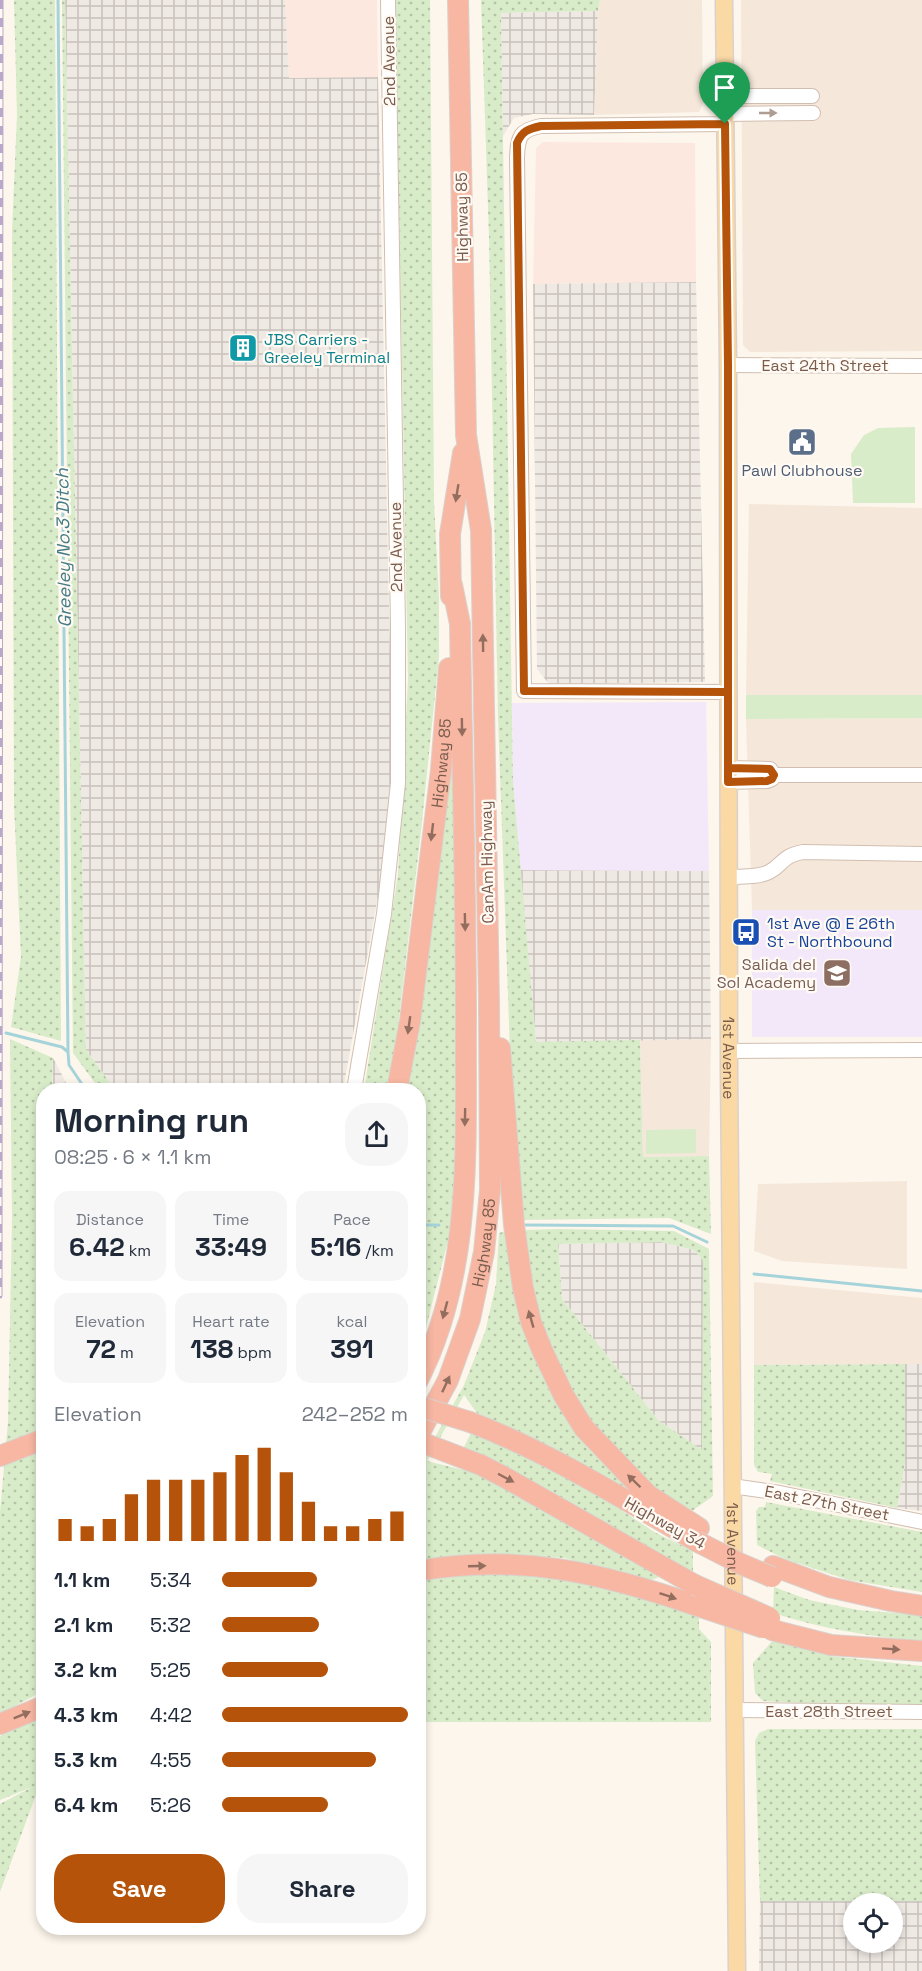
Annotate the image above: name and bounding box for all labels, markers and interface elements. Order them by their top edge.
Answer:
street label: 2nd Avenue [378,16,400,106]
pin [699,62,750,124]
icon: arrive [708,71,741,104]
one-way arrow [759,108,778,118]
street label: Highway 85 [451,172,473,262]
place label: JBS Carriers - Greeley Terminal [264,329,390,368]
building icon: JBS Carriers - Greeley Terminal [227,332,259,364]
street label: East 24th Street [761,355,889,376]
public building icon: Pawl Clubhouse [786,426,818,458]
place label: Pawl Clubhouse [741,460,863,481]
water label: Greeley No.3 Ditch [50,467,76,628]
one-way arrow [452,483,461,502]
street label: 2nd Avenue [385,502,407,592]
one-way arrow [478,633,487,652]
street label: Highway 85 [426,718,456,809]
one-way arrow [457,718,466,737]
street label: CanAm Highway [475,800,499,924]
one-way arrow [428,822,437,841]
one-way arrow [461,913,470,932]
place label: 1st Ave @ E 26th St - Northbound [767,913,895,952]
bus stop icon: 1st Ave @ E 26th St - Northbound [730,916,762,948]
place label: Salida del Sol Academy [717,954,816,993]
school or university icon: Salida del Sol Academy [821,957,853,989]
one-way arrow [404,1016,413,1035]
street label: 1st Avenue [718,1017,740,1099]
text: Morning run [54,1100,249,1142]
button: share [345,1103,408,1166]
one-way arrow [461,1108,470,1127]
text: 08:25 · 6 × 1.1 km [54,1144,211,1170]
street label: Highway 85 [466,1197,500,1289]
text: Distance [76,1209,144,1230]
text: Time [213,1209,249,1230]
text: Pace [333,1209,371,1230]
text: 6.42 [69,1230,125,1264]
text: 33:49 [195,1230,267,1264]
text: 5:16 [310,1230,361,1264]
text: km [125,1240,151,1261]
text: /km [361,1240,394,1261]
one-way arrow [440,1301,449,1319]
one-way arrow [526,1310,535,1328]
text: Elevation [75,1311,145,1332]
text: Heart rate [192,1311,270,1332]
text: kcal [337,1311,367,1332]
text: 72 [86,1332,116,1366]
text: 138 [190,1332,233,1366]
text: 391 [330,1332,374,1366]
text: m [116,1342,134,1363]
text: bpm [233,1342,272,1363]
one-way arrow [441,1376,450,1393]
text: Elevation [54,1401,142,1427]
text: 242–252 m [302,1401,408,1427]
one-way arrow [498,1473,515,1483]
one-way arrow [628,1475,642,1489]
street label: East 27th Street [763,1481,891,1525]
street label: Highway 34 [621,1492,709,1554]
street label: 1st Avenue [722,1502,744,1585]
one-way arrow [467,1561,486,1570]
text: 1.1 km [54,1567,110,1593]
text: 5:34 [150,1567,192,1593]
one-way arrow [659,1591,677,1601]
text: 2.1 km [54,1612,113,1638]
text: 5:32 [150,1612,191,1638]
one-way arrow [882,1644,901,1654]
text: 3.2 km [54,1657,117,1683]
text: 5:25 [150,1657,191,1683]
street label: East 28th Street [765,1701,893,1722]
text: 4.3 km [54,1702,118,1728]
text: 4:42 [150,1702,192,1728]
one-way arrow [13,1710,31,1720]
text: 5.3 km [54,1747,118,1773]
text: 4:55 [150,1747,192,1773]
text: 6.4 km [54,1792,118,1818]
text: 5:26 [150,1792,191,1818]
button: Save [54,1854,225,1923]
button: Share [237,1854,408,1923]
map controls [843,1893,903,1953]
button: locate [843,1893,903,1953]

